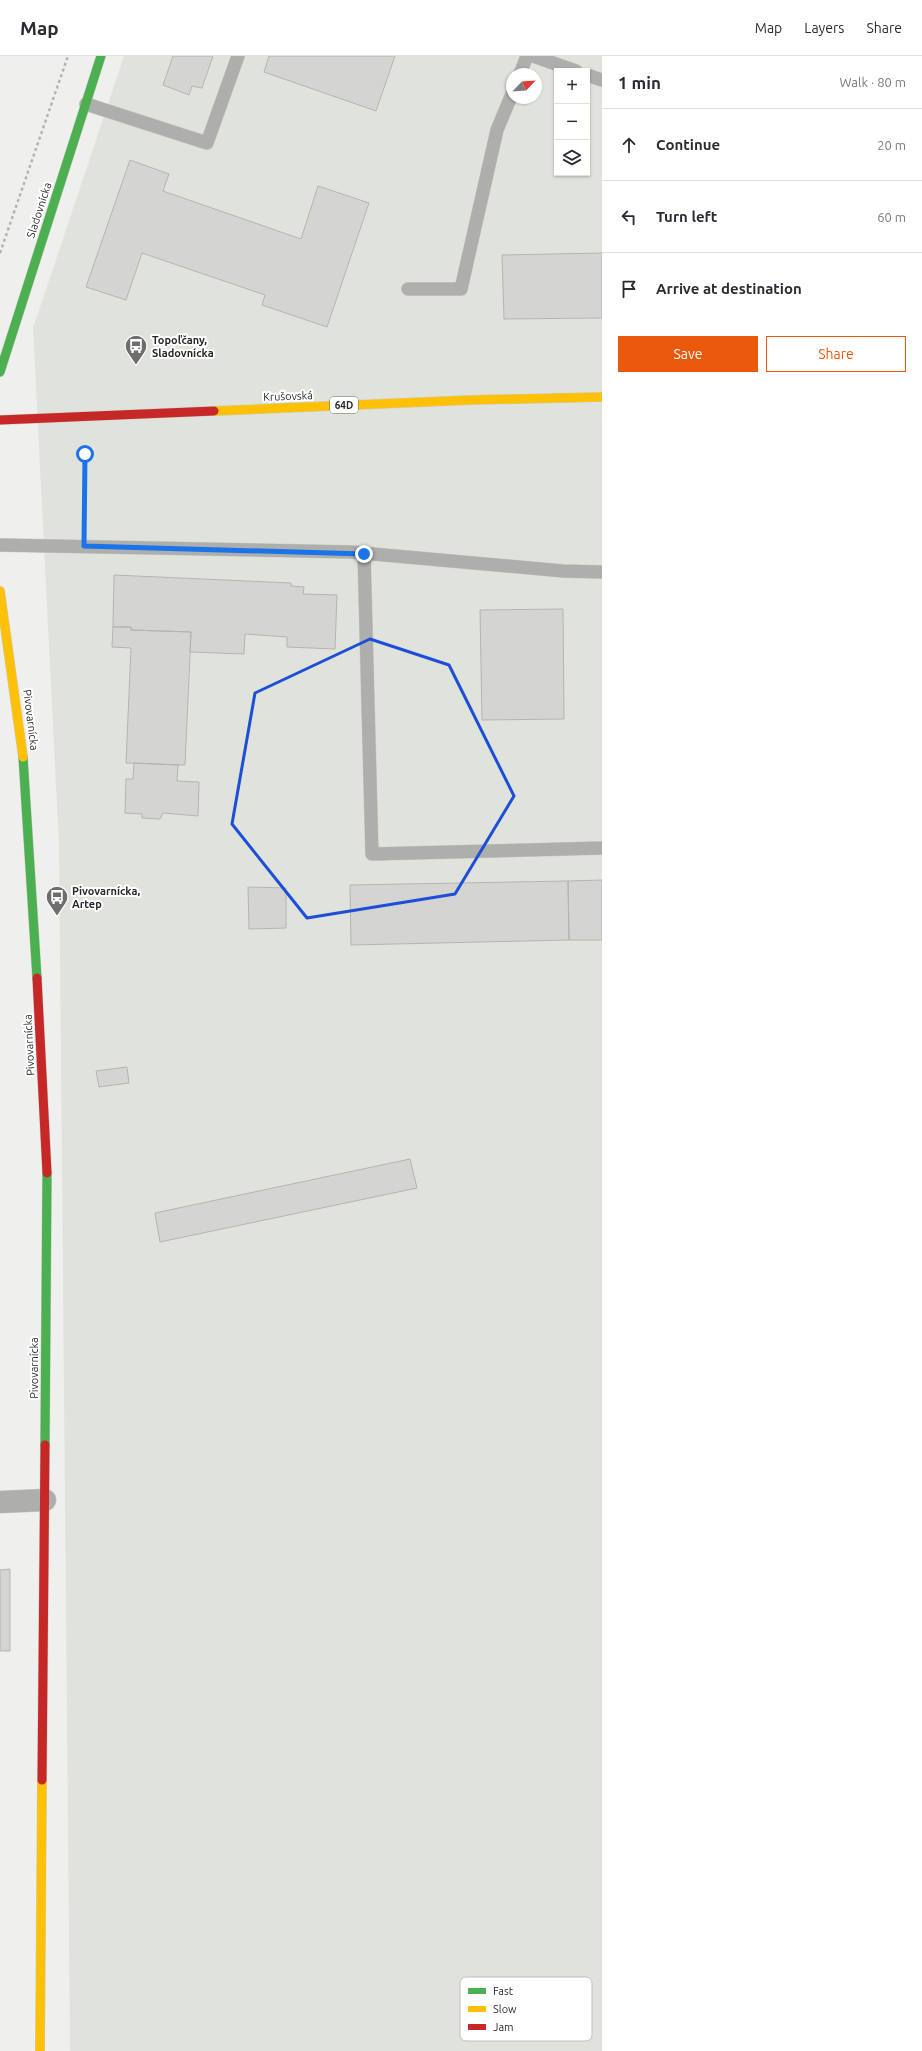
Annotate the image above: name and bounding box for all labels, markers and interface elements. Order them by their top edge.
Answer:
text: Map [20,17,59,39]
text: Map [755,20,782,36]
text: Layers [804,20,844,36]
text: Share [866,20,902,36]
north arrow [506,68,542,104]
map controls [554,68,590,176]
button: + [554,68,590,104]
text: 1 min [618,73,661,92]
text: Walk · 80 m [840,75,906,89]
button: − [554,104,590,140]
icon: ahead [618,134,640,156]
text: Continue [656,136,720,153]
text: 20 m [877,138,906,152]
button: layers [554,140,590,176]
street label: Sladovnícka [24,181,54,239]
icon: left [618,206,640,228]
text: Turn left [656,208,717,225]
text: 60 m [877,210,906,224]
icon: arrive [618,278,640,300]
text: Arrive at destination [656,280,802,297]
bus stop icon: Topoľčany, Sladovnícka [123,333,149,366]
place label: Topoľčany, Sladovnícka [152,334,214,359]
button: Save [618,336,758,372]
button: Share [766,336,906,372]
street label: Krušovská [263,389,313,403]
road number: 64D [330,397,358,413]
route start [76,445,94,463]
route end [355,545,373,563]
street label: Pivovarnícka [21,689,41,751]
bus stop icon: Pivovarnícka, Artep [44,884,70,917]
place label: Pivovarnícka, Artep [72,885,140,910]
street label: Pivovarnícka [21,1014,37,1076]
street label: Pivovarnícka [28,1337,40,1399]
legend [460,1977,592,2041]
text: Fast [493,1985,514,1997]
text: Slow [493,2003,517,2015]
text: Jam [493,2021,514,2033]

